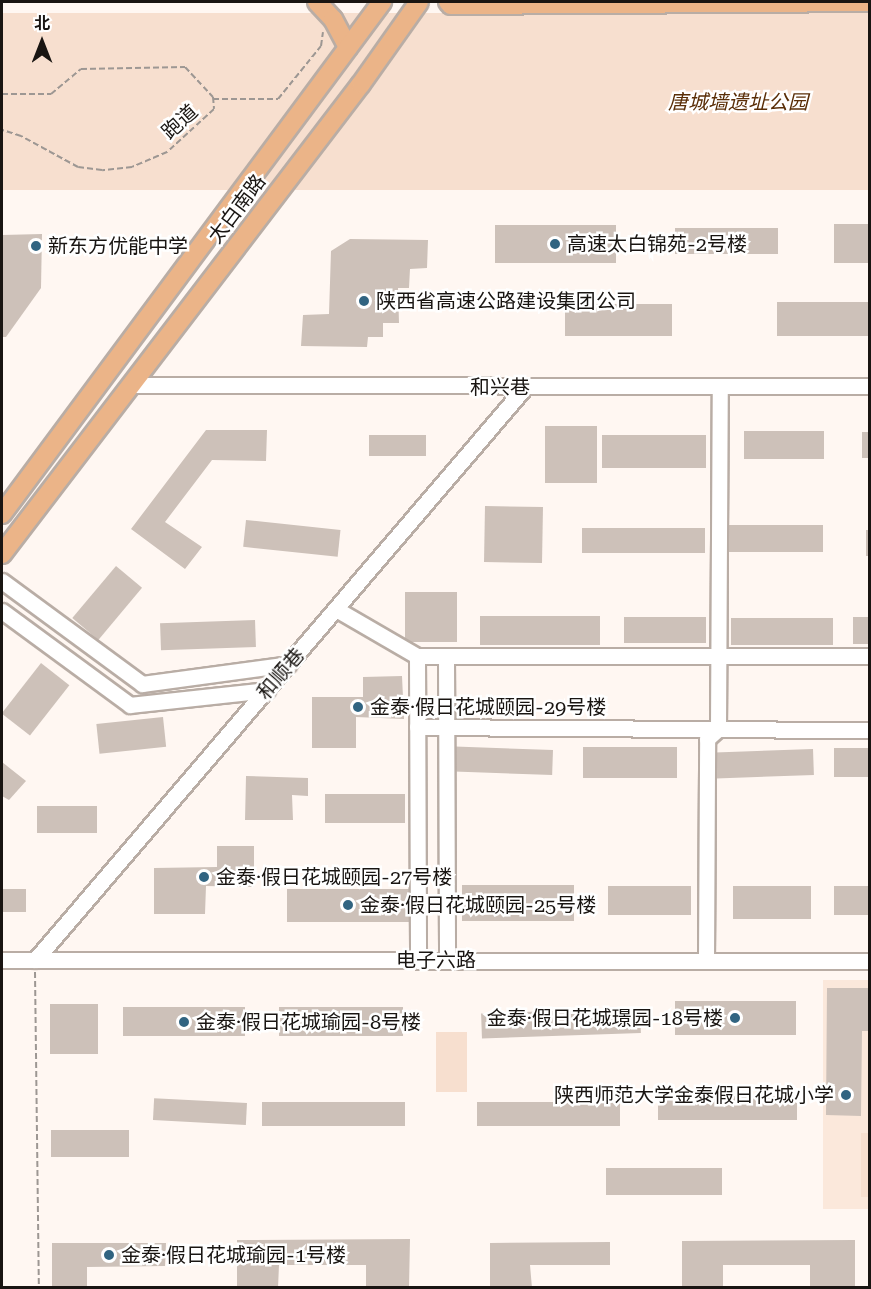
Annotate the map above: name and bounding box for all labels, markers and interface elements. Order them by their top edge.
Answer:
north arrow [12,12,72,72]
text: 北 [34,14,50,33]
park label: 唐城墙遗址公园 [668,90,808,114]
street label: 跑道 [157,100,203,144]
street label: 太白南路 [203,170,271,248]
place label: 高速太白锦苑-2号楼 [567,232,747,256]
place label: 新东方优能中学 [48,234,188,258]
marker: 高速太白锦苑-2号楼 [548,237,562,251]
marker: 新东方优能中学 [29,239,43,253]
place label: 陕西省高速公路建设集团公司 [376,289,636,313]
marker: 陕西省高速公路建设集团公司 [357,294,371,308]
street label: 和兴巷 [470,375,530,399]
street label: 和顺巷 [252,643,310,705]
place label: 金泰·假日花城颐园-29号楼 [370,695,606,719]
marker: 金泰·假日花城颐园-29号楼 [351,700,365,714]
place label: 金泰·假日花城颐园-27号楼 [216,865,452,889]
marker: 金泰·假日花城颐园-27号楼 [197,870,211,884]
place label: 金泰·假日花城颐园-25号楼 [360,893,596,917]
marker: 金泰·假日花城颐园-25号楼 [341,898,355,912]
street label: 电子六路 [396,948,476,972]
place label: 金泰·假日花城璟园-18号楼 [487,1006,723,1030]
place label: 金泰·假日花城瑜园-8号楼 [196,1010,421,1034]
marker: 金泰·假日花城璟园-18号楼 [728,1011,742,1025]
marker: 金泰·假日花城瑜园-8号楼 [177,1015,191,1029]
place label: 陕西师范大学金泰假日花城小学 [554,1083,834,1107]
marker: 陕西师范大学金泰假日花城小学 [839,1088,853,1102]
place label: 金泰·假日花城瑜园-1号楼 [121,1243,346,1267]
marker: 金泰·假日花城瑜园-1号楼 [102,1248,116,1262]

